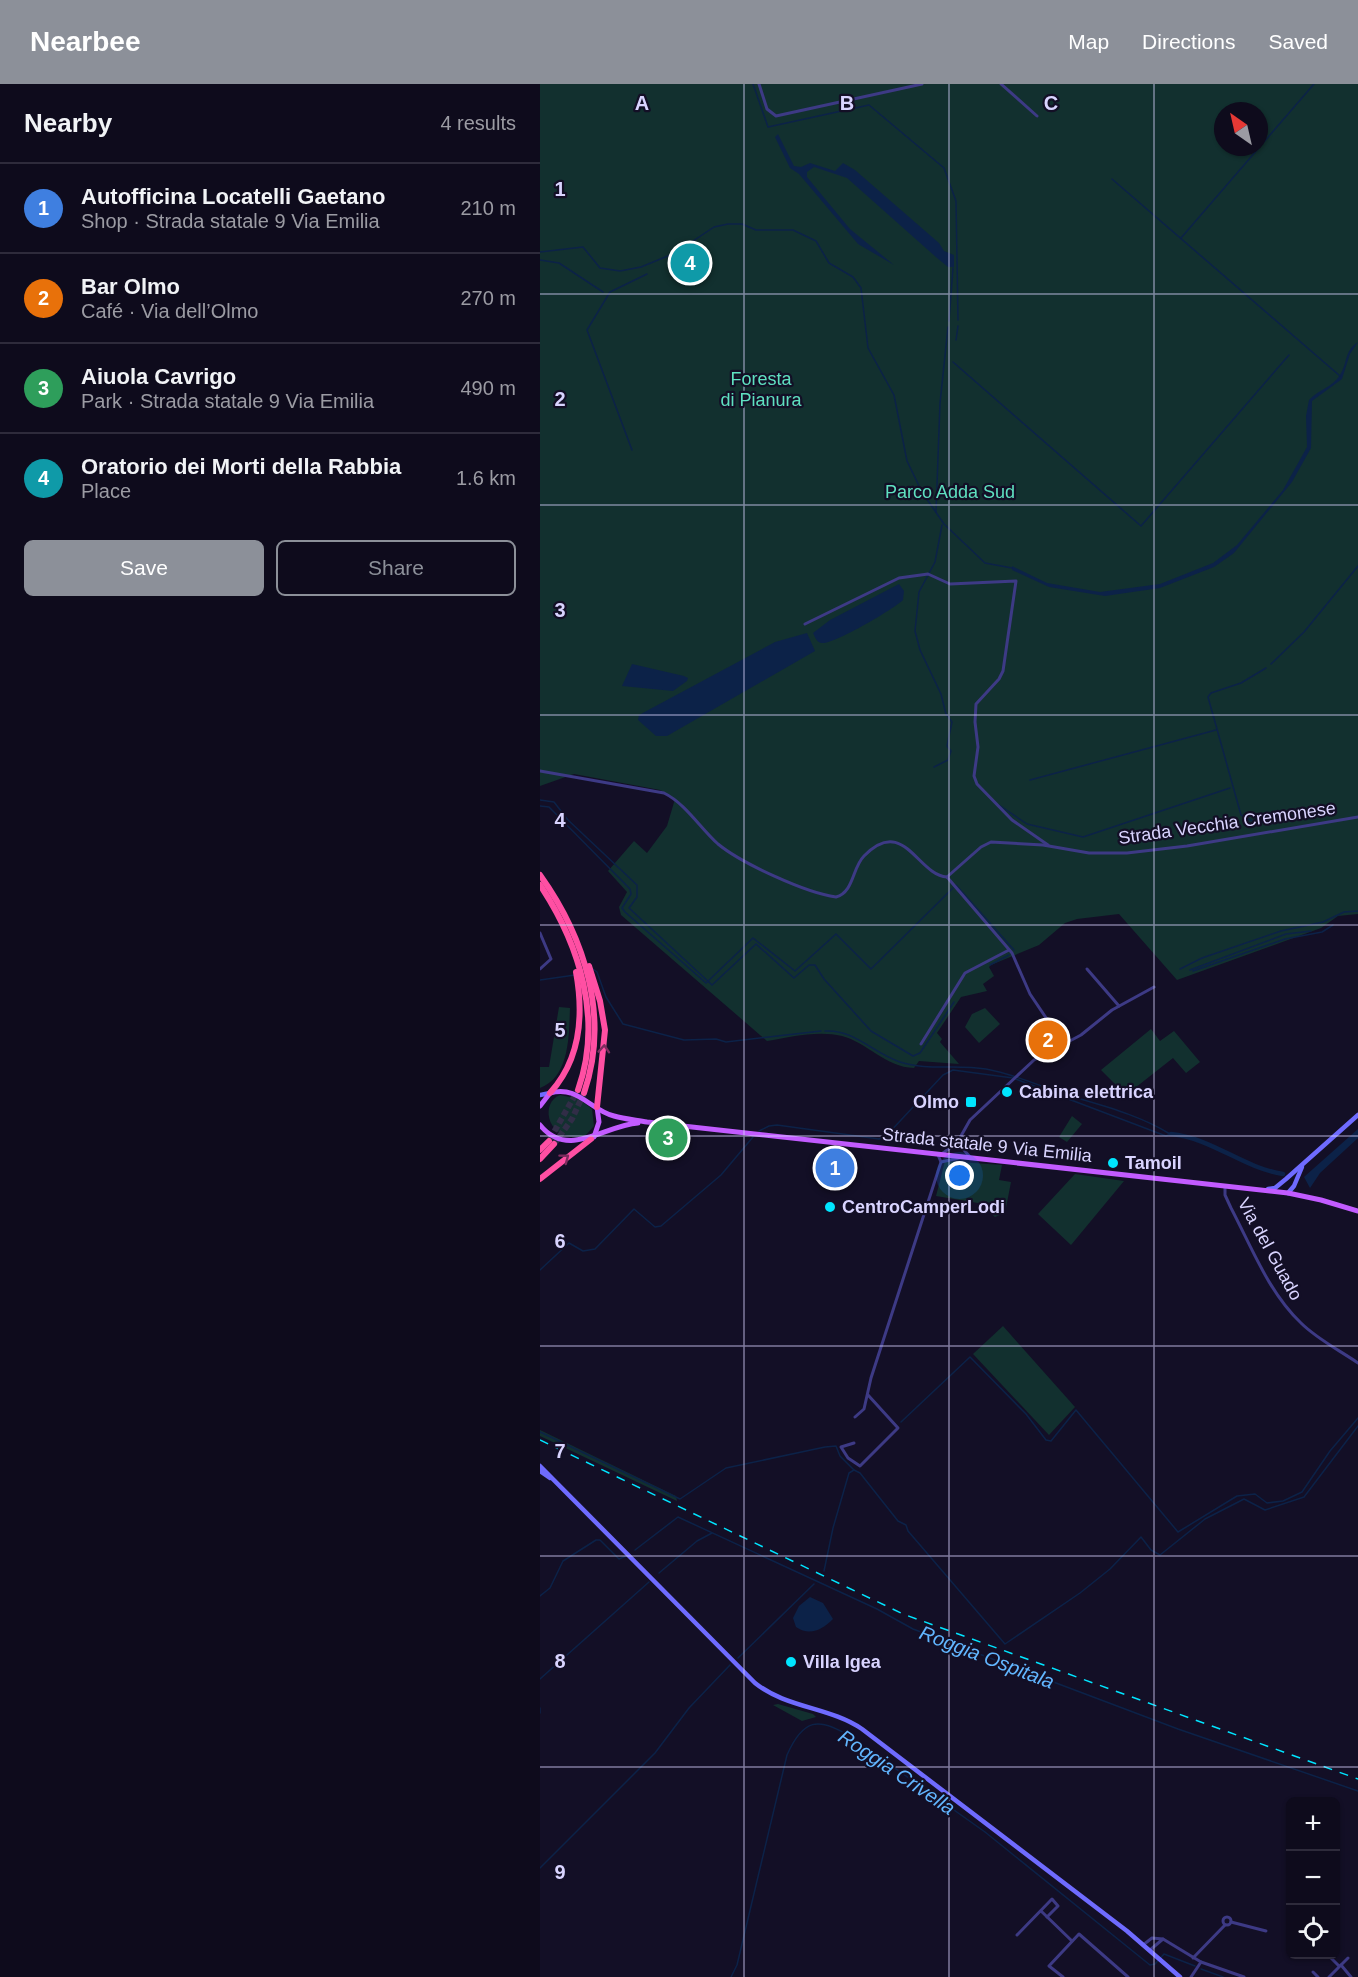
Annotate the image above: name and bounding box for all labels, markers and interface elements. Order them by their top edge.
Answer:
text: Nearbee [30,26,141,57]
text: Map [1068,30,1109,53]
text: Directions [1142,30,1235,53]
text: Saved [1268,30,1328,53]
text: A [635,92,649,114]
text: B [840,92,854,114]
text: C [1044,92,1058,114]
north arrow [1214,102,1268,156]
text: Nearby [24,108,112,138]
text: 4 results [440,112,516,134]
text: 1 [554,178,566,200]
text: Autofficina Locatelli Gaetano [81,184,385,209]
text: 1 [38,197,49,219]
text: 210 m [460,197,516,219]
text: Shop · Strada statale 9 Via Emilia [81,210,380,232]
pin: 4 [670,240,710,285]
text: Bar Olmo [81,274,180,299]
text: 2 [38,287,49,309]
text: 270 m [460,287,516,309]
text: Café · Via dell’Olmo [81,300,258,322]
text: Aiuola Cavrigo [81,364,236,389]
park label: Foresta di Pianura [720,369,803,410]
text: 3 [38,377,49,399]
text: 490 m [460,377,516,399]
text: 2 [554,388,566,410]
text: Park · Strada statale 9 Via Emilia [81,390,374,412]
text: Oratorio dei Morti della Rabbia [81,454,401,479]
text: 4 [38,467,49,489]
text: 1.6 km [456,467,516,489]
text: Place [81,480,131,502]
park label: Parco Adda Sud [885,482,1015,502]
button: Save [24,540,264,596]
button: Share [276,540,516,596]
text: 3 [554,599,566,621]
street label: Strada Vecchia Cremonese [1117,798,1337,848]
text: 4 [554,809,566,831]
pin: 2 [1028,1018,1068,1062]
text: 5 [554,1019,566,1041]
one-way arrow [597,1044,610,1053]
place label: Cabina elettrica [1019,1082,1154,1102]
marker: Cabina elettrica [1000,1085,1014,1099]
place label: Olmo [913,1092,959,1112]
marker: Olmo [964,1095,978,1109]
pin: 3 [648,1116,688,1160]
street label: Strada statale 9 Via Emilia [881,1124,1094,1166]
pin: 1 [816,1146,854,1190]
place label: Tamoil [1125,1153,1182,1173]
one-way arrow [558,1154,569,1165]
marker: Tamoil [1106,1156,1120,1170]
your location [945,1161,974,1190]
street label: Via del Guado [1234,1194,1306,1304]
place label: CentroCamperLodi [842,1197,1005,1217]
marker: CentroCamperLodi [823,1200,837,1214]
text: 6 [554,1230,566,1252]
text: 7 [554,1440,566,1462]
water label: Roggia Ospitala [917,1621,1057,1693]
text: 8 [554,1650,566,1672]
place label: Villa Igea [803,1652,882,1672]
marker: Villa Igea [784,1655,798,1669]
water label: Roggia Crivella [835,1725,959,1819]
map controls [1286,1797,1340,1959]
button: + [1286,1797,1340,1851]
button: − [1286,1851,1340,1905]
text: 9 [554,1861,566,1883]
button: locate [1286,1905,1340,1959]

